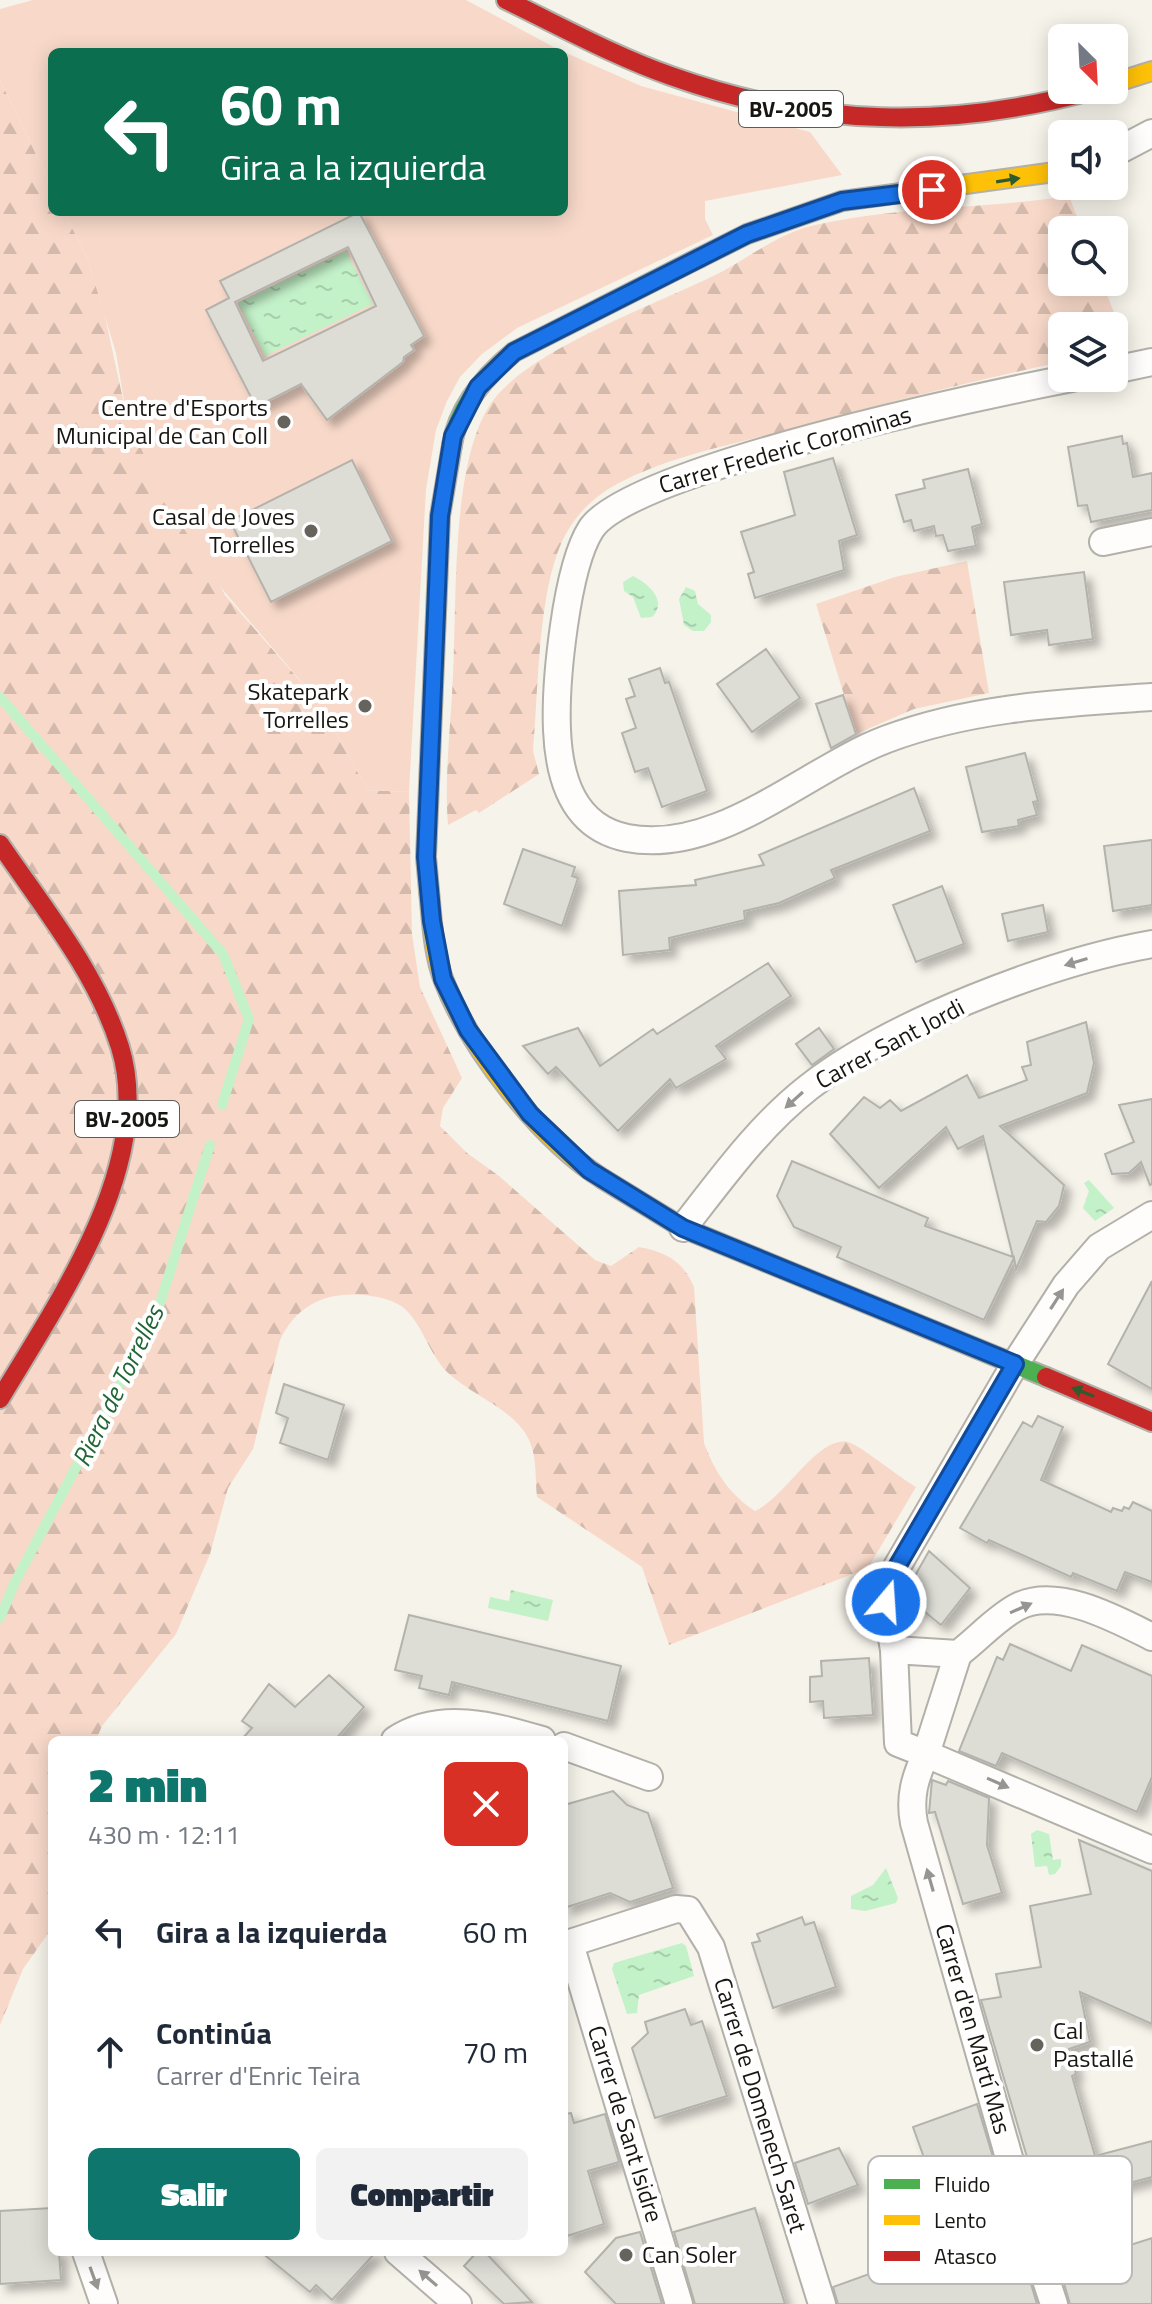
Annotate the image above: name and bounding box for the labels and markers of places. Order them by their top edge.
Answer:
pin [898,156,966,224]
place label: Centre d'Esports Municipal de Can Coll [56,389,268,453]
marker: Centre d'Esports Municipal de Can Coll [275,413,293,431]
place label: Casal de Joves Torrelles [152,498,295,562]
marker: Casal de Joves Torrelles [302,522,320,540]
place label: Skatepark Torrelles [248,673,349,737]
marker: Skatepark Torrelles [356,697,374,715]
place label: Cal Pastallé [1053,2012,1134,2076]
marker: Cal Pastallé [1028,2036,1046,2054]
place label: Can Soler [642,2236,737,2272]
marker: Can Soler [617,2246,635,2264]

